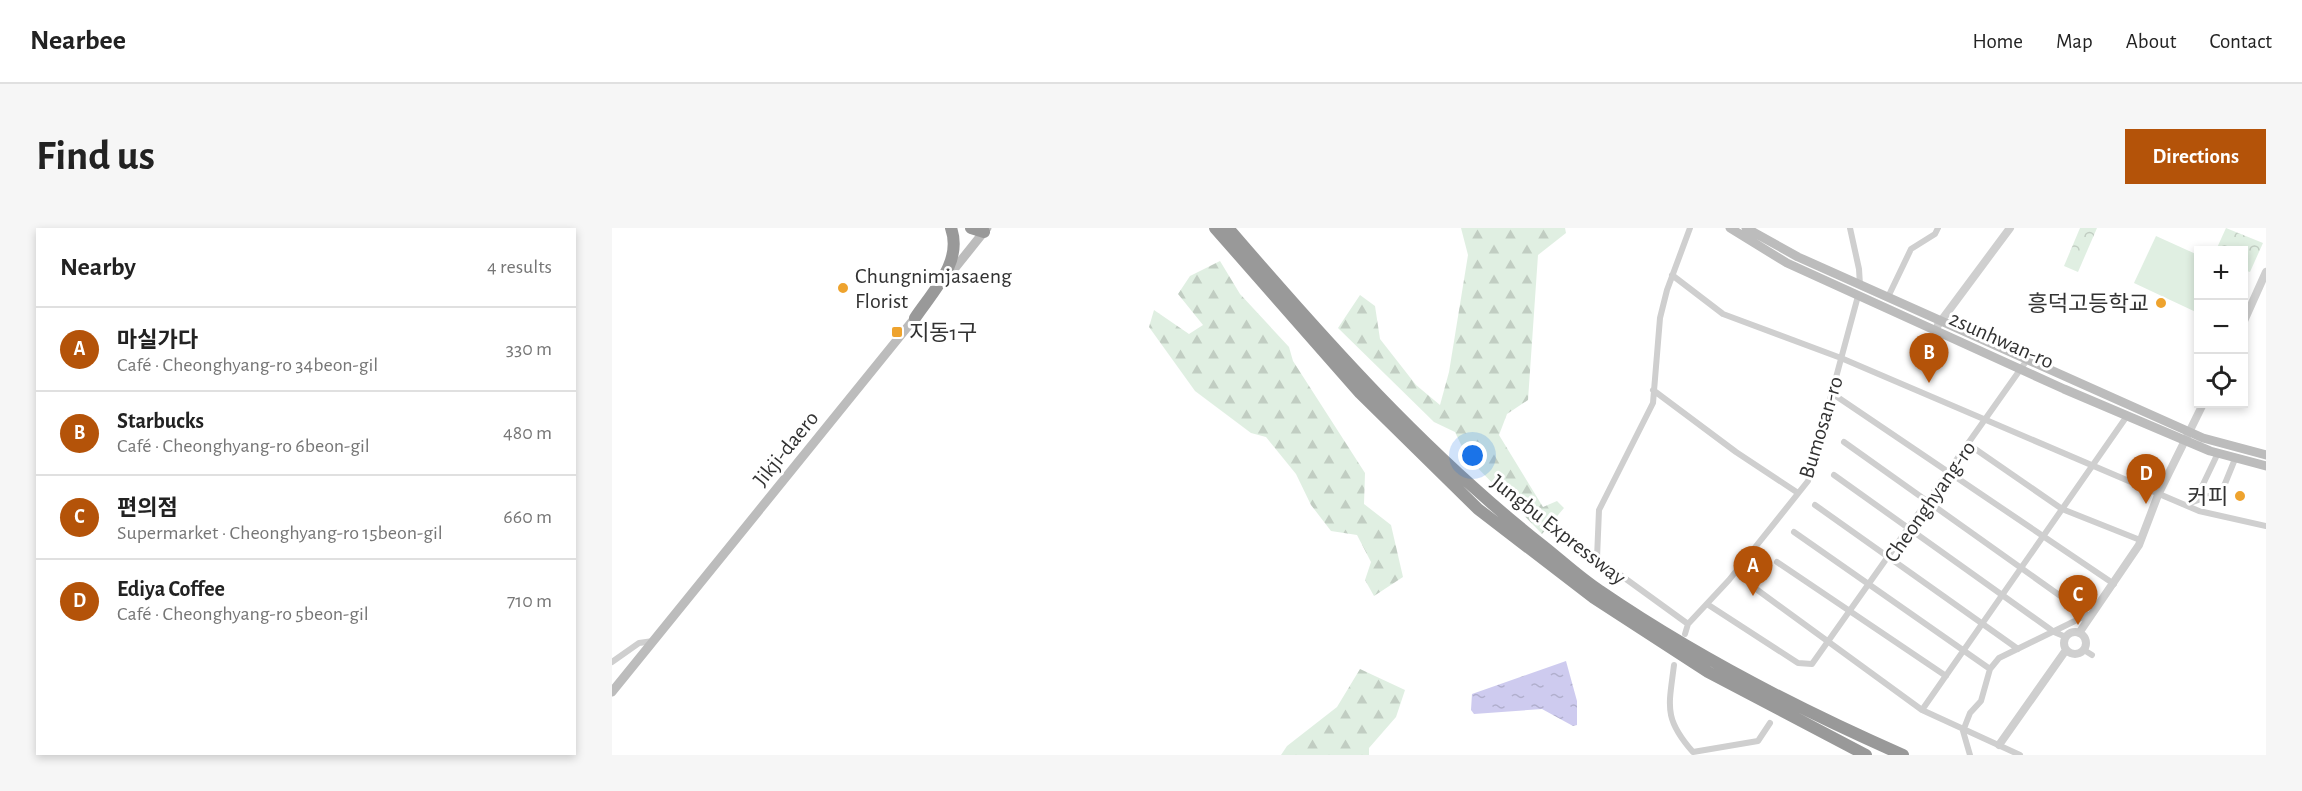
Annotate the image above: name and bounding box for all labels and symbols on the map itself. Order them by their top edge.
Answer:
place label: Chungnimjasaeng Florist [855,265,1012,312]
marker: Chungnimjasaeng Florist [836,281,850,295]
place label: 흥덕고등학교 [2028,292,2149,315]
marker: 흥덕고등학교 [2154,296,2168,310]
street label: 2sunhwan-ro [1946,307,2057,373]
place label: 지동1구 [909,322,977,344]
marker: 지동1구 [890,325,904,339]
pin: B [1910,334,1948,383]
street label: Bumosan-ro [1795,374,1847,481]
street label: Jikji-daero [749,407,823,490]
street label: Cheonghyang-ro [1880,437,1980,566]
your location [1458,441,1487,470]
pin: D [2126,454,2165,504]
street label: Jungbu Expressway [1487,471,1630,589]
place label: 커피 [2188,485,2228,508]
marker: 커피 [2233,489,2247,503]
pin: A [1734,546,1772,596]
pin: C [2058,576,2098,625]

